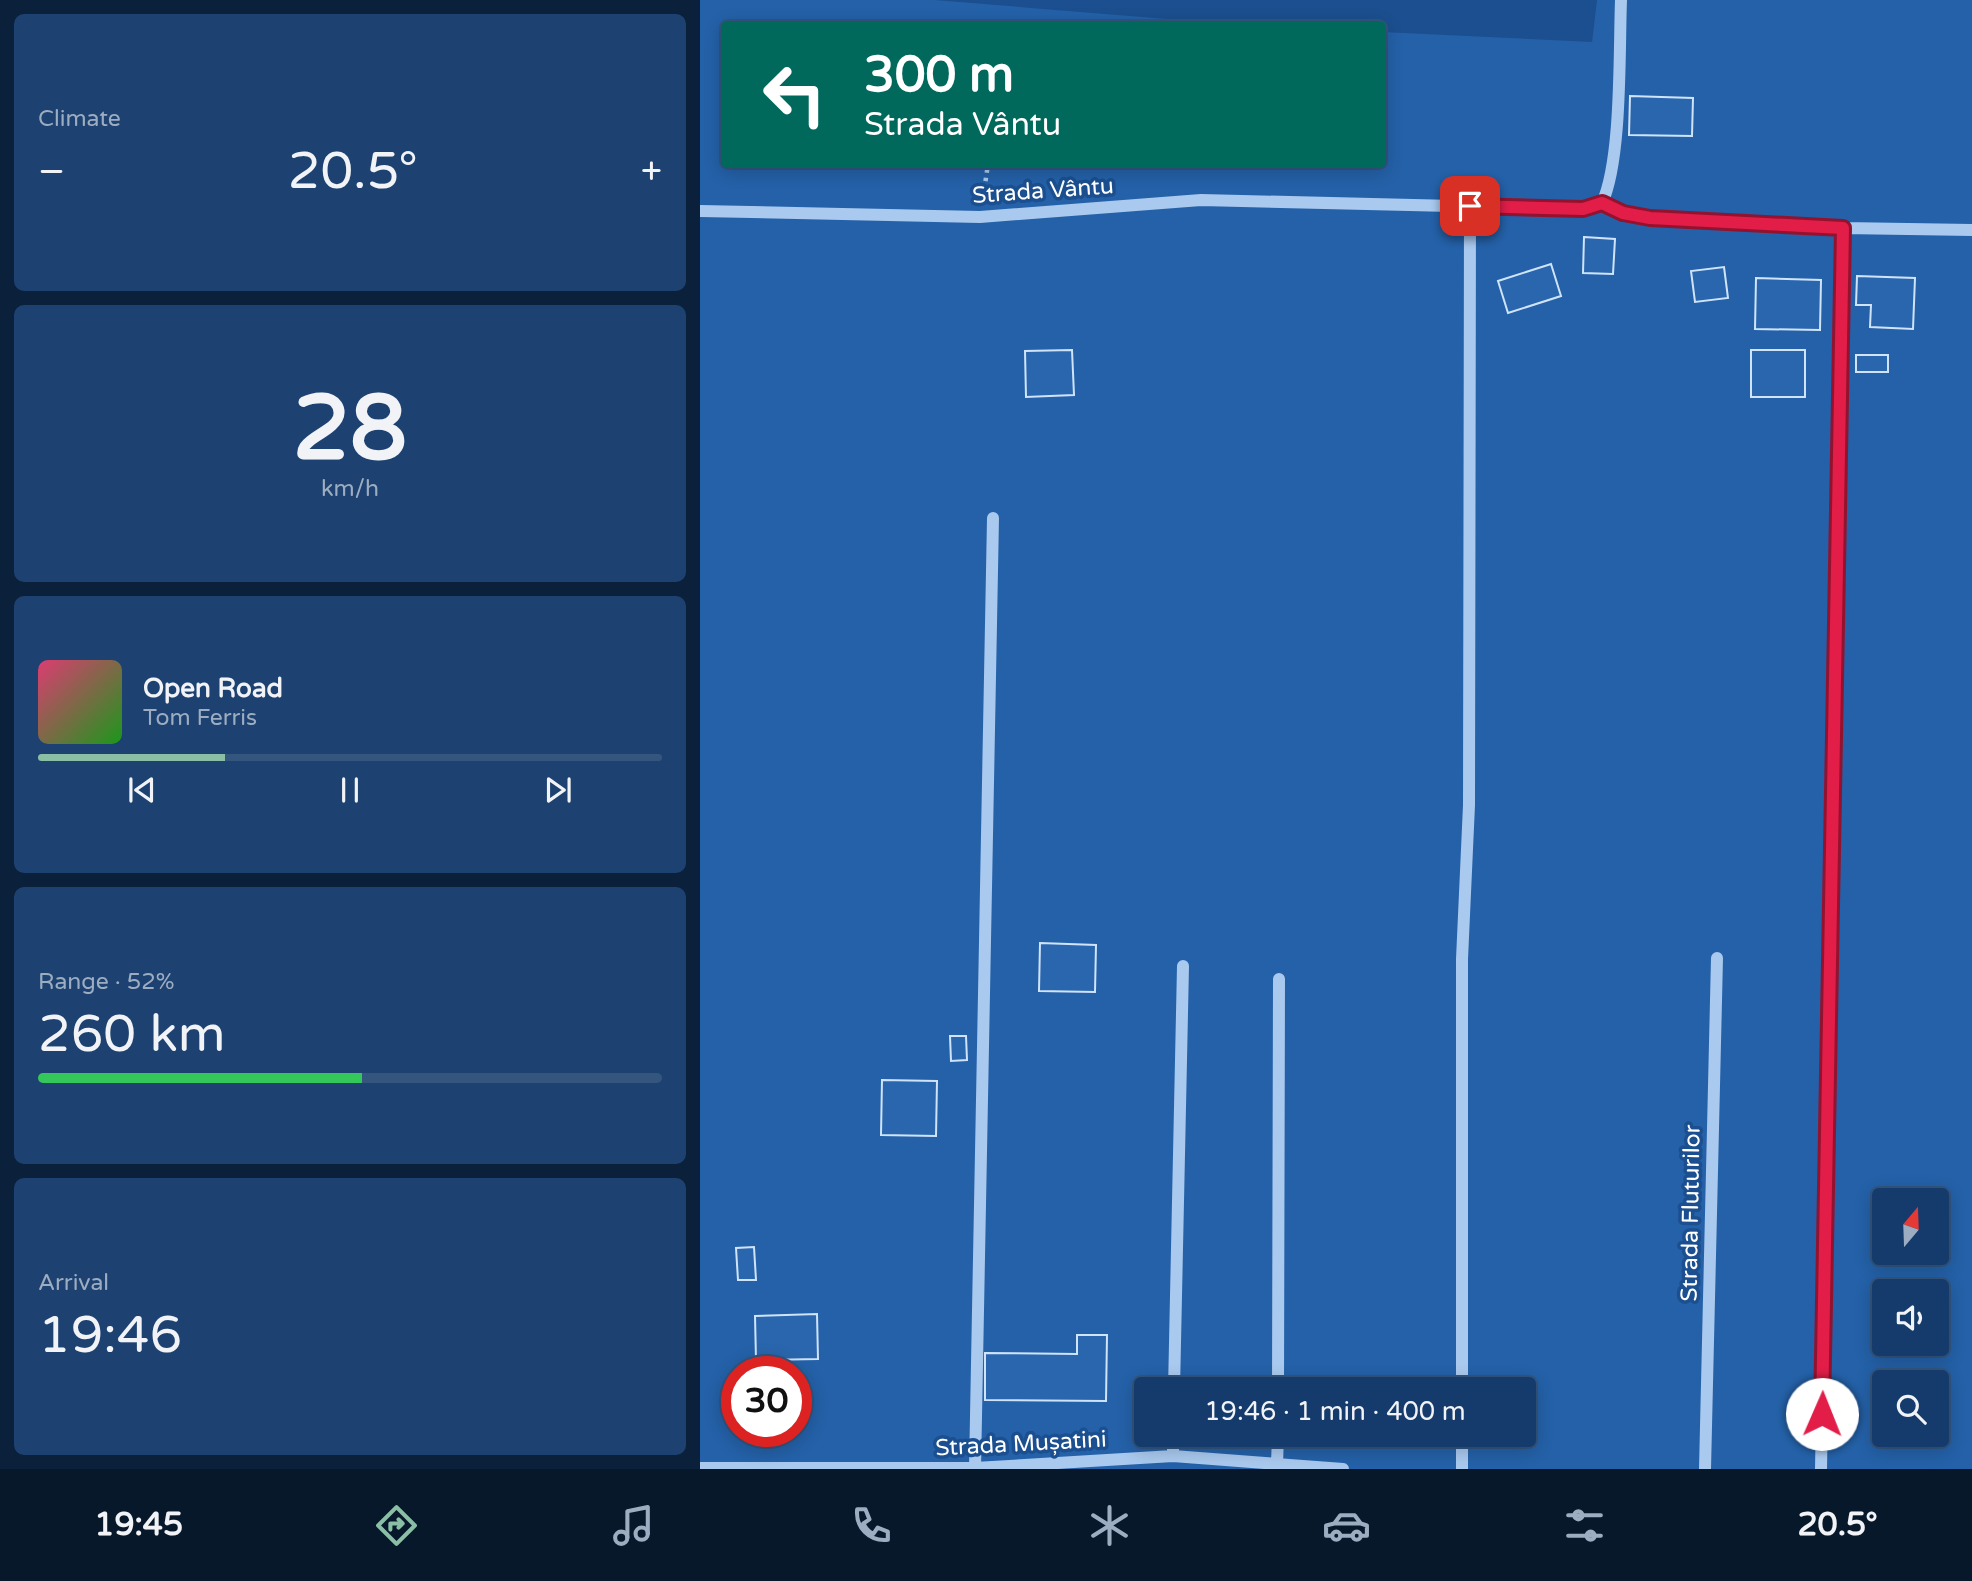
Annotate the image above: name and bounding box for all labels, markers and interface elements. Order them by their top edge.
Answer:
text: 300 m [864,46,1014,105]
icon: left [749,49,840,140]
text: Climate [38,105,121,133]
text: Strada Vântu [864,106,1061,144]
text: 20.5° [288,140,418,203]
text: − [38,149,65,195]
text: + [641,149,662,195]
street label: Strada Vântu [971,172,1115,210]
pin [1440,176,1500,236]
icon: arrive [1451,187,1489,225]
text: 28 [293,374,407,484]
text: km/h [321,475,379,503]
text: Open Road [143,673,283,704]
text: Tom Ferris [143,704,257,732]
icon: previous [123,771,161,809]
icon: pause [331,771,369,809]
icon: next [539,771,577,809]
text: Range · 52% [38,968,174,996]
text: 260 km [38,1003,226,1066]
street label: Strada Fluturilor [1675,1124,1707,1302]
north arrow [1872,1188,1950,1265]
map controls [1872,1188,1949,1447]
text: Arrival [38,1269,109,1297]
button: sound [1872,1279,1949,1356]
text: 19:46 [38,1304,182,1367]
speed limit sign: 30 [721,1356,812,1447]
button: search [1872,1370,1949,1447]
position arrow [1785,1377,1859,1451]
text: 19:46 · 1 min · 400 m [1204,1396,1466,1427]
street label: Strada Mușatini [935,1426,1107,1462]
icon: directions [372,1501,421,1550]
icon: music [609,1501,658,1550]
icon: phone [847,1501,896,1550]
icon: climate [1085,1501,1134,1550]
icon: car [1322,1501,1371,1550]
icon: filters [1560,1501,1609,1550]
text: 19:45 [94,1506,183,1544]
text: 20.5° [1798,1506,1878,1544]

